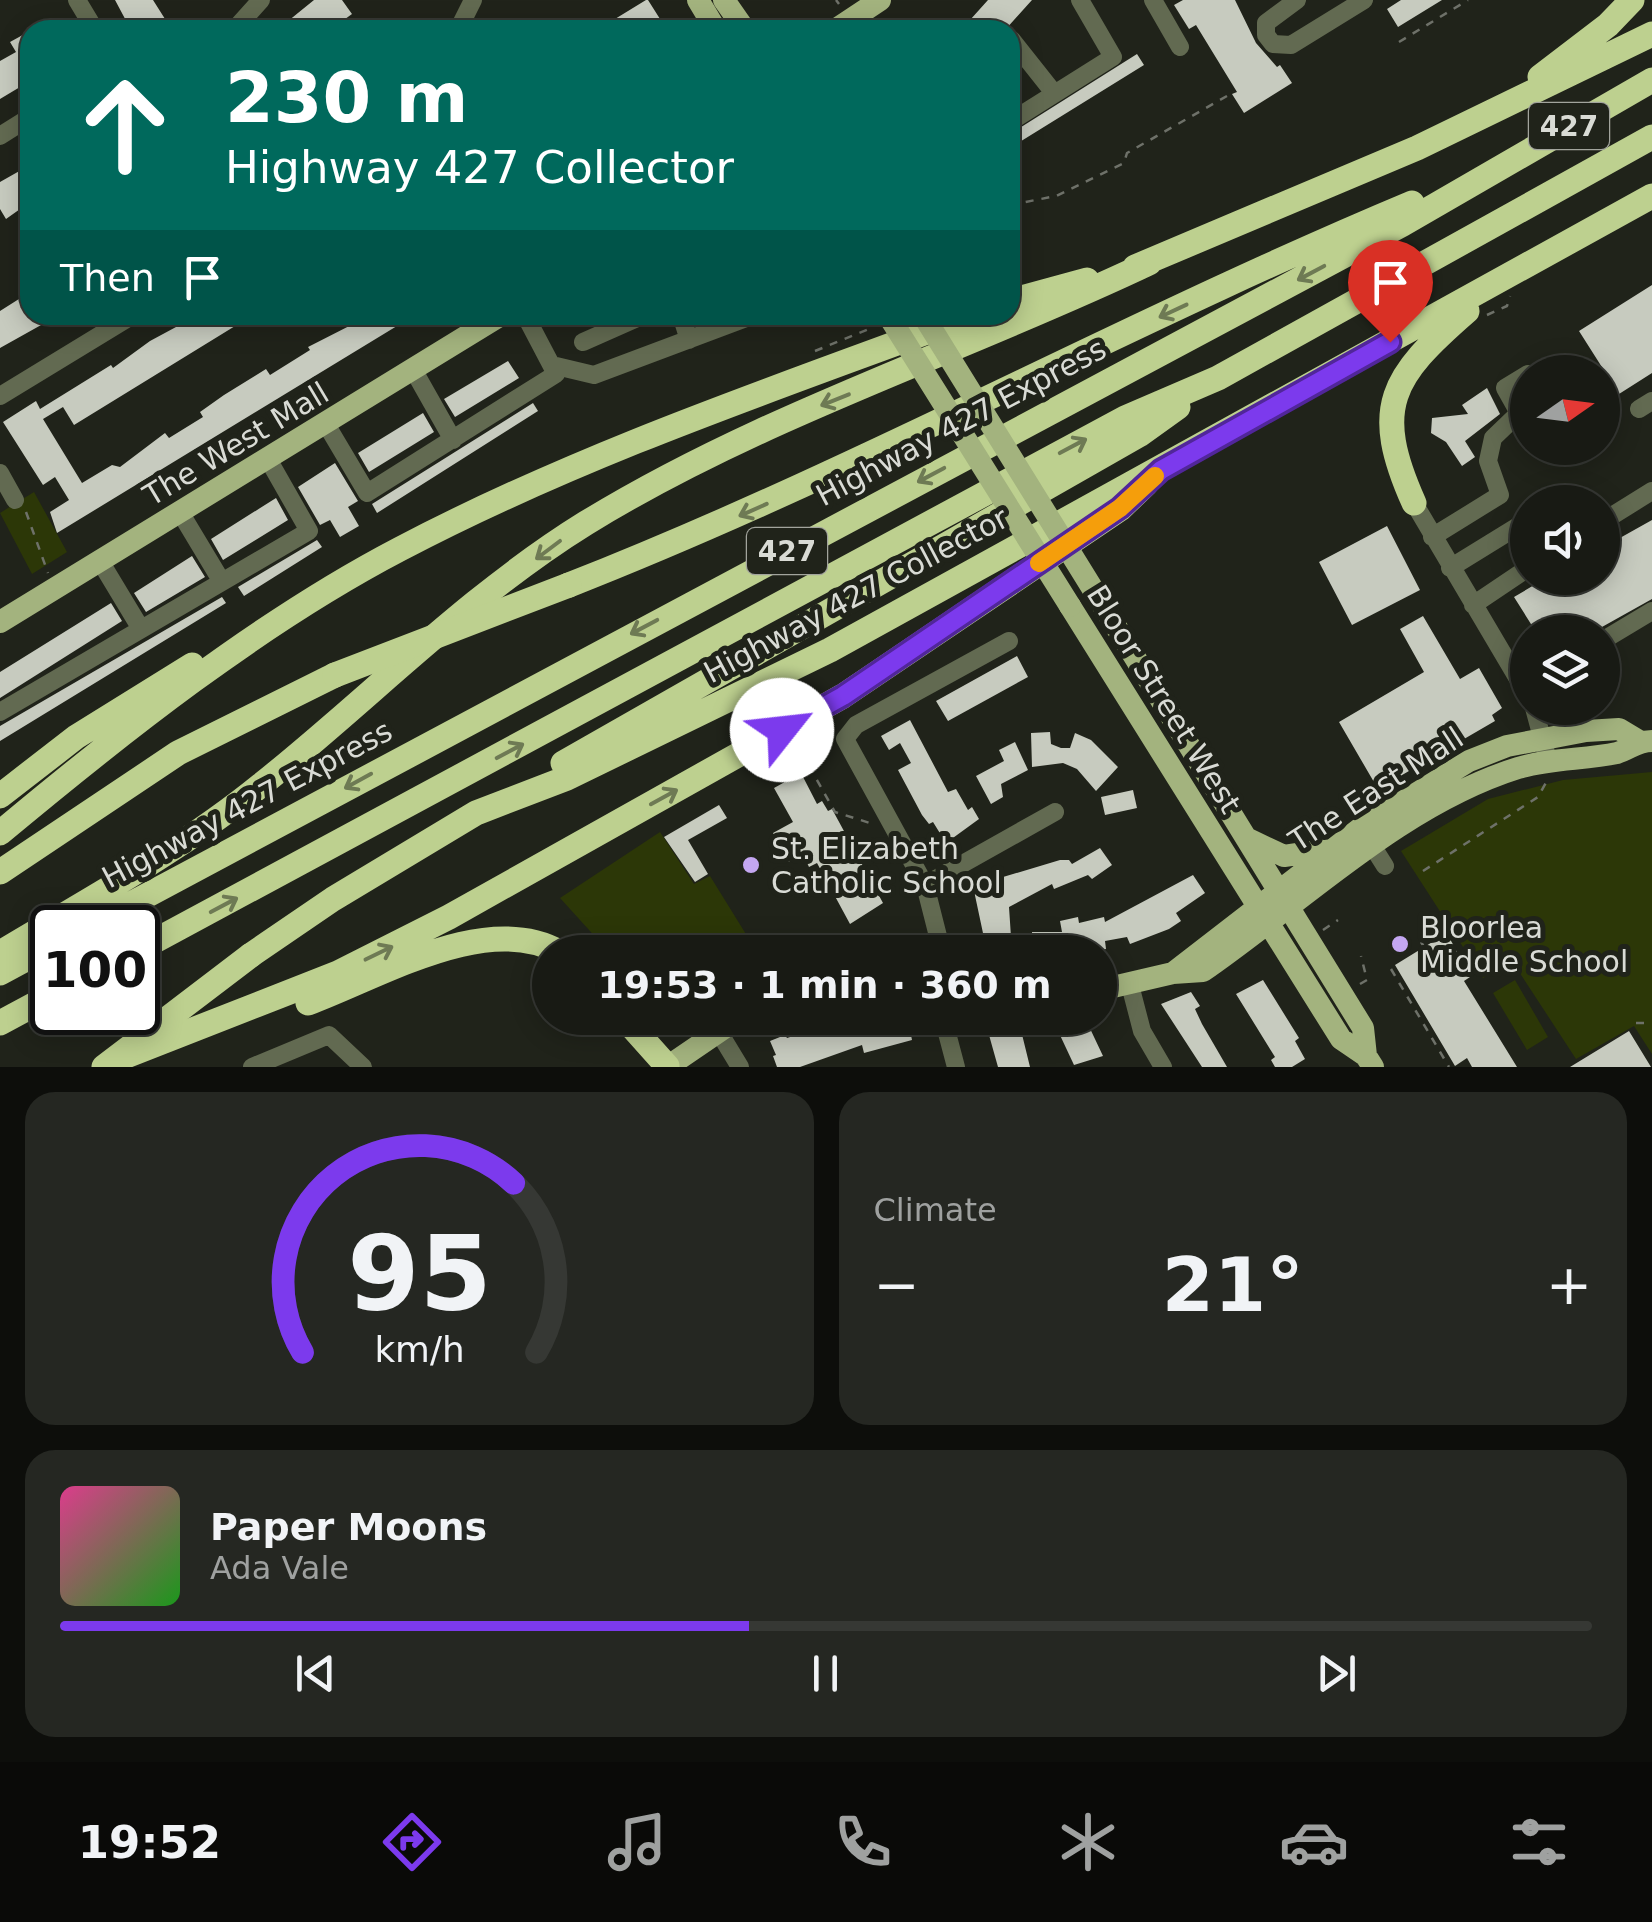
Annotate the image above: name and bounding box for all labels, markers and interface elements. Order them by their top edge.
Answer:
text: 230 m [225,57,468,139]
icon: ahead [60,60,190,190]
road number: 427 [1529,103,1609,149]
text: Highway 427 Collector [225,141,734,194]
pin [1348,240,1433,343]
icon: arrive [175,250,230,305]
icon: arrive [1363,255,1418,310]
text: Then [60,256,155,300]
one-way arrow [1296,264,1326,284]
one-way arrow [1159,303,1189,322]
street label: Highway 427 Express [810,331,1112,513]
north arrow [1510,355,1620,465]
map controls [1510,355,1620,725]
street label: The West Mall [136,375,335,513]
one-way arrow [821,392,851,410]
one-way arrow [1058,436,1087,456]
one-way arrow [917,466,946,485]
button: sound [1510,485,1620,595]
street label: Highway 427 Collector [698,500,1015,690]
one-way arrow [738,502,769,520]
road number: 427 [747,528,827,574]
one-way arrow [535,539,563,560]
street label: Bloor Street West [1080,579,1248,820]
button: layers [1510,615,1620,725]
one-way arrow [629,618,659,637]
position arrow [730,678,834,782]
street label: Highway 427 Express [96,713,398,895]
street label: The East Mall [1282,720,1470,859]
one-way arrow [495,741,524,760]
one-way arrow [343,771,373,791]
one-way arrow [649,787,678,807]
place label: St. Elizabeth Catholic School [771,831,1002,900]
marker: St. Elizabeth Catholic School [740,854,762,876]
one-way arrow [208,894,238,914]
speed limit sign: 100 [30,905,160,1035]
place label: Bloorlea Middle School [1420,910,1628,979]
marker: Bloorlea Middle School [1389,933,1411,955]
one-way arrow [363,943,393,962]
text: 19:53 · 1 min · 360 m [597,963,1052,1007]
text: Climate [874,1191,997,1229]
text: 95 [347,1213,492,1335]
text: 21° [1162,1241,1304,1329]
text: − [874,1253,920,1317]
text: + [1546,1253,1592,1317]
text: km/h [374,1329,464,1370]
text: Paper Moons [210,1505,487,1549]
text: Ada Vale [210,1549,349,1587]
icon: previous [288,1646,343,1701]
icon: pause [798,1646,853,1701]
icon: next [1309,1646,1364,1701]
icon: directions [377,1807,447,1877]
icon: music [602,1807,672,1877]
icon: phone [828,1807,898,1877]
icon: climate [1053,1807,1123,1877]
icon: car [1279,1807,1349,1877]
icon: filters [1504,1807,1574,1877]
text: 19:52 [78,1816,221,1869]

